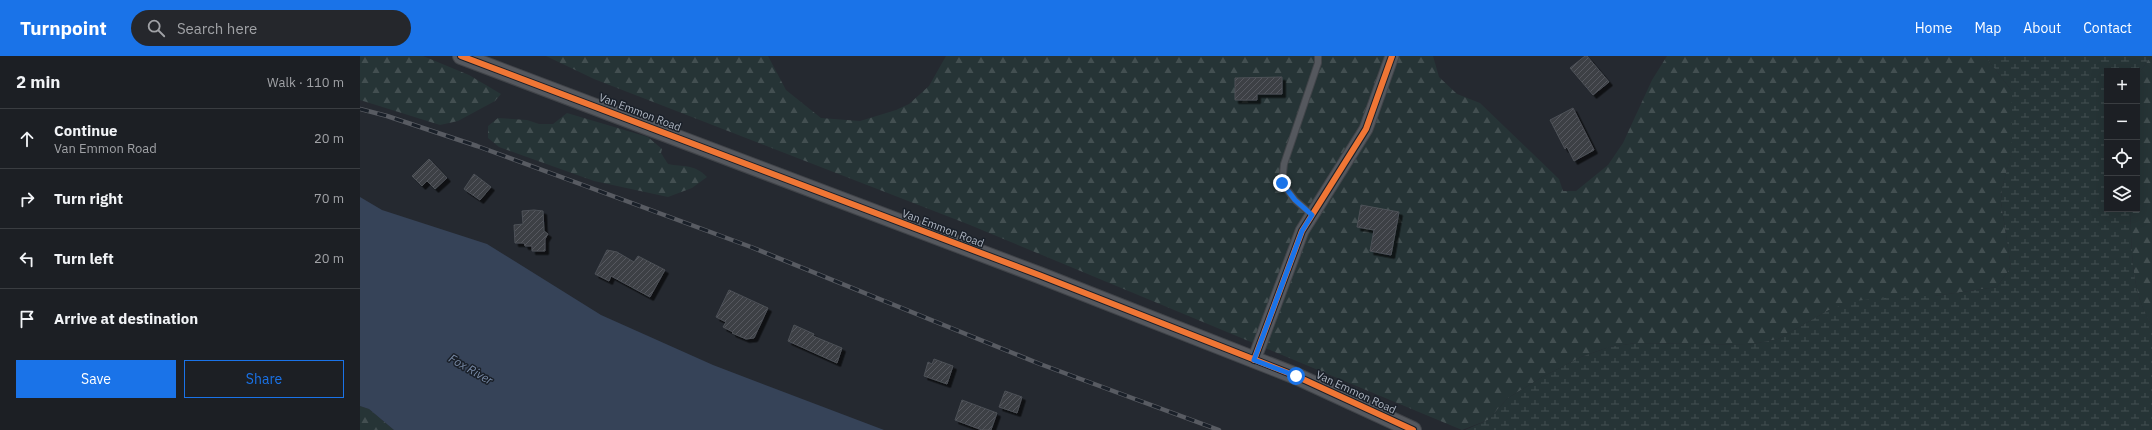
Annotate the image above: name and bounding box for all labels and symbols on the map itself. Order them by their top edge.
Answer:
street label: Van Emmon Road [597,90,683,134]
route end [1273,174,1291,192]
street label: Van Emmon Road [900,206,986,250]
water label: Fox River [446,350,496,388]
route start [1287,367,1305,385]
street label: Van Emmon Road [1314,367,1398,417]

